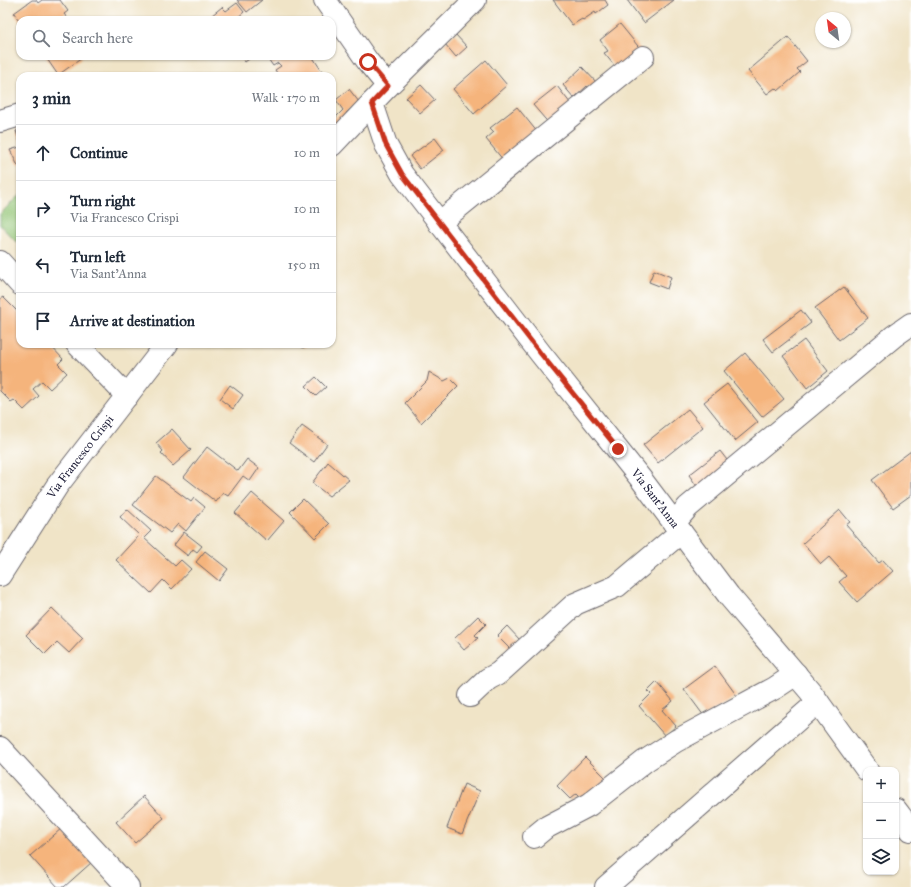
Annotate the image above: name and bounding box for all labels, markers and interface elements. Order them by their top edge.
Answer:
north arrow [815,12,851,48]
search box [16,16,336,60]
icon: search [30,27,52,49]
text: Search here [62,29,133,47]
route start [359,53,377,71]
text: 3 min [32,88,71,109]
text: Walk · 170 m [251,90,320,106]
icon: ahead [32,142,54,164]
text: Continue [70,144,128,162]
text: 10 m [294,145,320,161]
text: Turn right [70,192,135,210]
icon: right [32,198,54,220]
text: 10 m [294,201,320,217]
text: Via Francesco Crispi [70,210,179,226]
text: Turn left [70,248,126,266]
icon: left [32,254,54,276]
text: 150 m [288,257,320,273]
text: Via Sant'Anna [70,266,146,282]
icon: arrive [32,310,54,332]
text: Arrive at destination [70,312,195,330]
street label: Via Francesco Crispi [43,412,117,502]
route end [609,440,627,458]
street label: Via Sant'Anna [628,465,683,531]
map controls [863,767,899,875]
button: + [863,767,899,803]
button: − [863,803,899,839]
button: layers [863,839,899,875]

